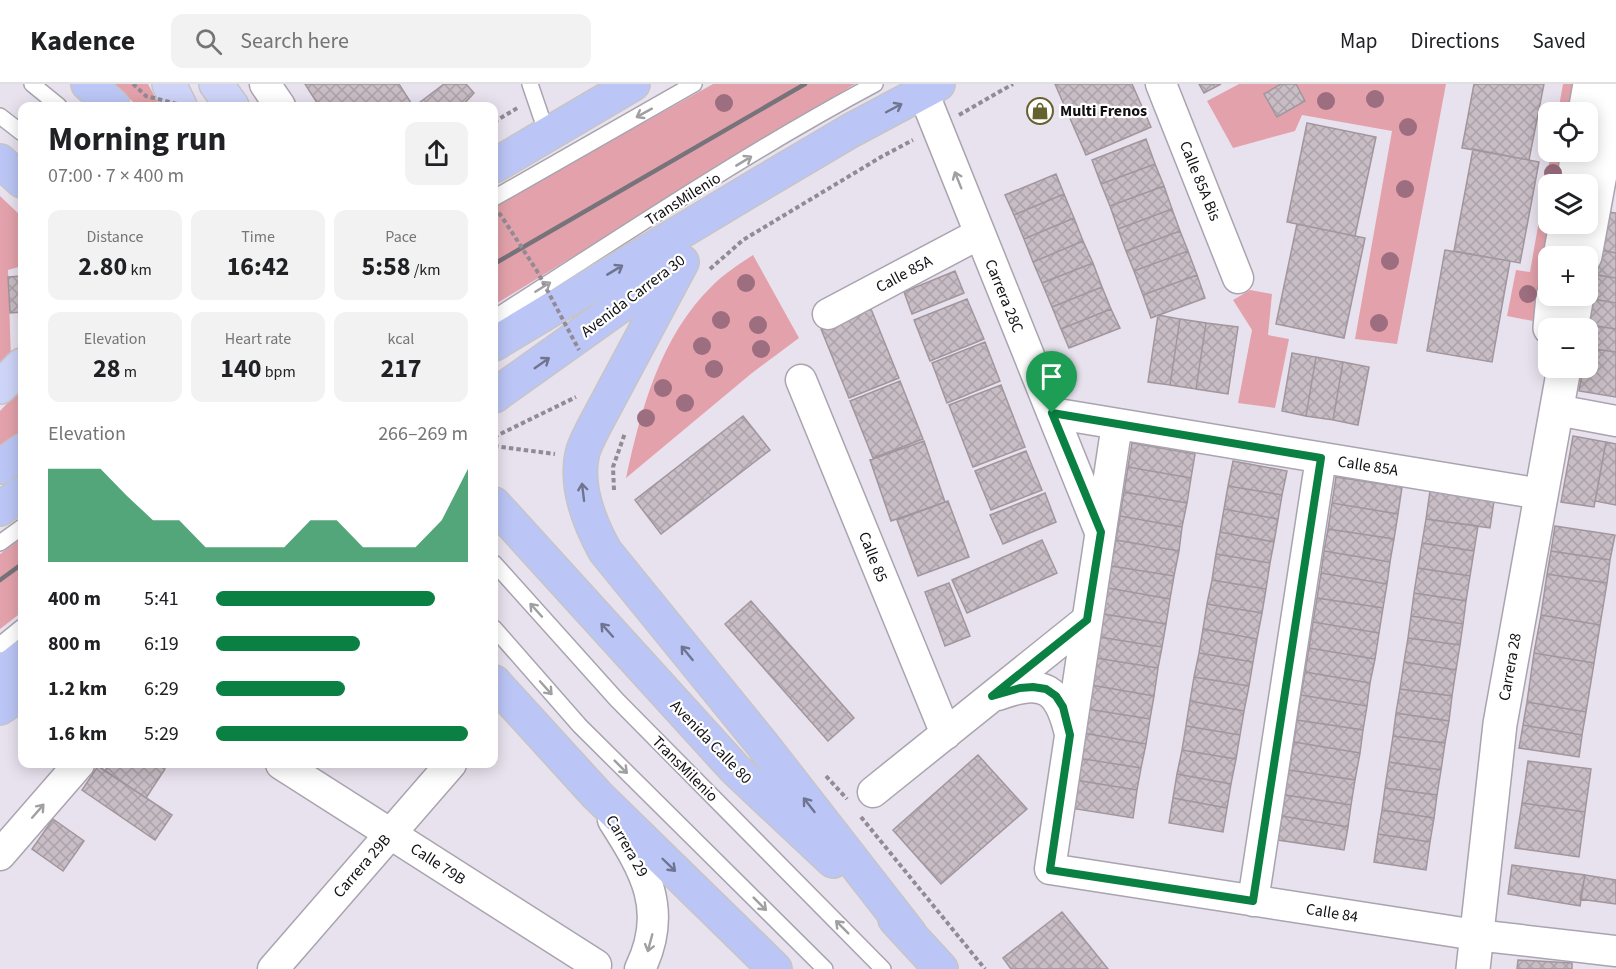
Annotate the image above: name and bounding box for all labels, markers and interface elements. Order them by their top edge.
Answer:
search box [171,14,591,68]
text: Kadence [30,21,135,61]
icon: search [192,25,225,58]
text: Search here [240,25,349,57]
text: Map [1340,26,1378,56]
text: Directions [1411,26,1499,56]
text: Saved [1532,26,1586,56]
shop icon: Multi Frenos [1025,96,1055,126]
place label: Multi Frenos [1060,100,1147,122]
one-way arrow [885,102,903,113]
map controls [1538,102,1598,378]
button: locate [1538,102,1598,162]
one-way arrow [635,108,653,119]
text: Morning run [48,116,226,163]
button: share [405,122,468,185]
street label: Calle 85A Bis [1174,138,1226,224]
one-way arrow [735,154,752,166]
text: 07:00 · 7 × 400 m [48,162,184,190]
street label: TransMilenio [641,167,725,231]
one-way arrow [952,171,963,189]
button: layers [1538,174,1598,234]
text: Distance [87,226,143,248]
text: Time [241,226,275,248]
text: Pace [385,226,417,248]
button: + [1538,246,1598,306]
text: 2.80 [78,248,127,285]
text: 16:42 [227,248,289,285]
text: 5:58 [362,248,411,285]
street label: Avenida Carrera 30 [576,250,690,342]
street label: Calle 85A [872,250,936,298]
street label: Carrera 28C [979,256,1029,336]
text: km [127,259,152,281]
text: /km [411,259,440,281]
one-way arrow [606,263,623,275]
one-way arrow [534,280,551,292]
button: − [1538,318,1598,378]
text: Elevation [84,328,146,350]
text: Heart rate [225,328,291,350]
text: kcal [388,328,414,350]
text: 28 [93,350,121,387]
text: 140 [220,350,261,387]
text: 217 [380,350,422,387]
pin [1026,351,1077,413]
one-way arrow [533,357,549,369]
icon: arrive [1035,360,1068,393]
text: m [121,361,137,383]
text: bpm [261,361,296,383]
text: Elevation [48,420,126,448]
text: 266–269 m [378,420,468,448]
street label: Calle 85A [1336,450,1400,482]
one-way arrow [577,482,588,502]
street label: Calle 85 [853,529,893,585]
text: 400 m [48,585,101,613]
text: 5:41 [144,585,179,613]
one-way arrow [529,603,543,618]
one-way arrow [600,623,614,638]
text: 800 m [48,630,101,658]
text: 6:19 [144,630,179,658]
street label: Carrera 28 [1493,631,1527,703]
one-way arrow [681,645,694,661]
text: 1.2 km [48,675,107,703]
text: 6:29 [144,675,179,703]
one-way arrow [539,680,553,695]
street label: Avenida Calle 80 [665,695,757,789]
text: 1.6 km [48,720,107,748]
text: 5:29 [144,720,179,748]
street label: TransMilenio [647,731,723,807]
one-way arrow [614,759,629,774]
one-way arrow [803,797,816,813]
one-way arrow [31,804,45,819]
street label: Carrera 29 [600,811,654,881]
street label: Carrera 29B [328,829,396,903]
street label: Calle 79B [406,838,470,890]
one-way arrow [661,858,676,873]
one-way arrow [752,897,767,912]
street label: Calle 84 [1304,898,1360,928]
one-way arrow [834,920,849,935]
one-way arrow [644,933,656,952]

